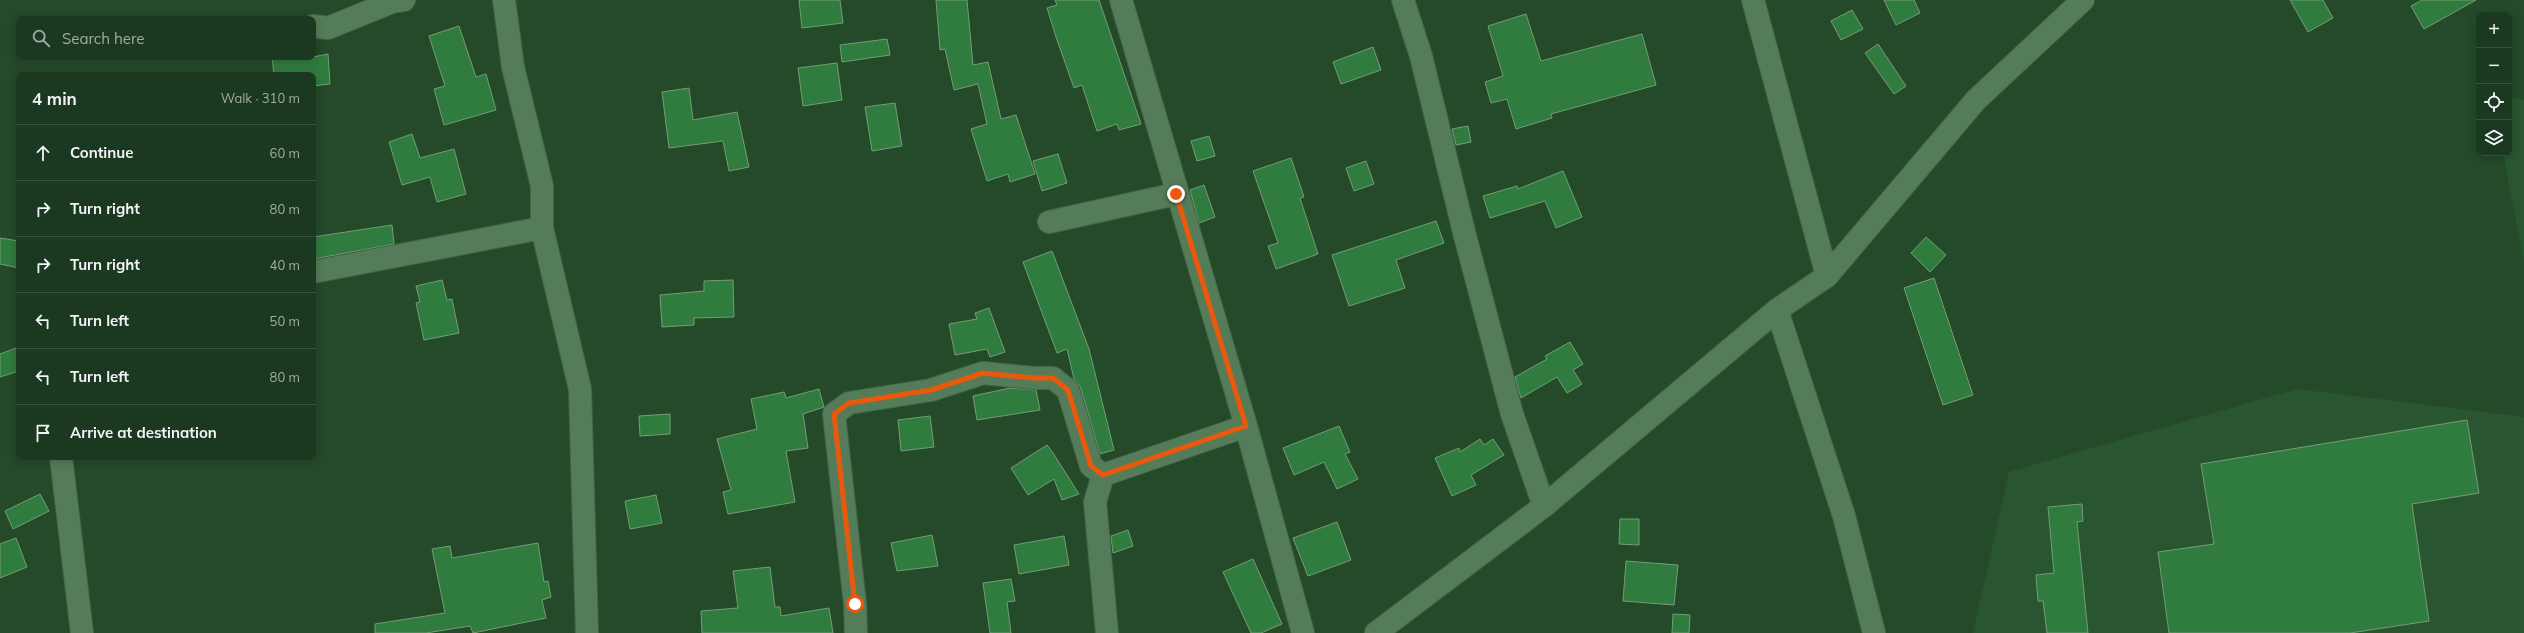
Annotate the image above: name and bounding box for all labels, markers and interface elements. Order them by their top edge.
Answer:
map controls [2476,12,2512,156]
button: + [2476,12,2512,48]
search box [16,16,316,60]
icon: search [30,27,52,49]
text: Search here [62,29,144,48]
button: − [2476,48,2512,84]
button: locate [2476,84,2512,120]
text: 4 min [32,88,77,109]
text: Walk · 310 m [221,90,300,106]
button: layers [2476,120,2512,156]
icon: ahead [32,142,54,164]
text: Continue [70,143,133,162]
text: 60 m [270,145,300,161]
route end [1167,185,1185,203]
icon: right [32,198,54,220]
text: Turn right [70,199,140,218]
text: 80 m [270,201,300,217]
icon: right [32,254,54,276]
text: Turn right [70,255,140,274]
text: 40 m [270,257,300,273]
icon: left [32,310,54,332]
text: Turn left [70,311,129,330]
text: 50 m [270,313,300,329]
icon: left [32,366,54,388]
text: Turn left [70,367,129,386]
text: 80 m [270,369,300,385]
icon: arrive [32,422,54,444]
text: Arrive at destination [70,423,217,442]
route start [846,595,864,613]

